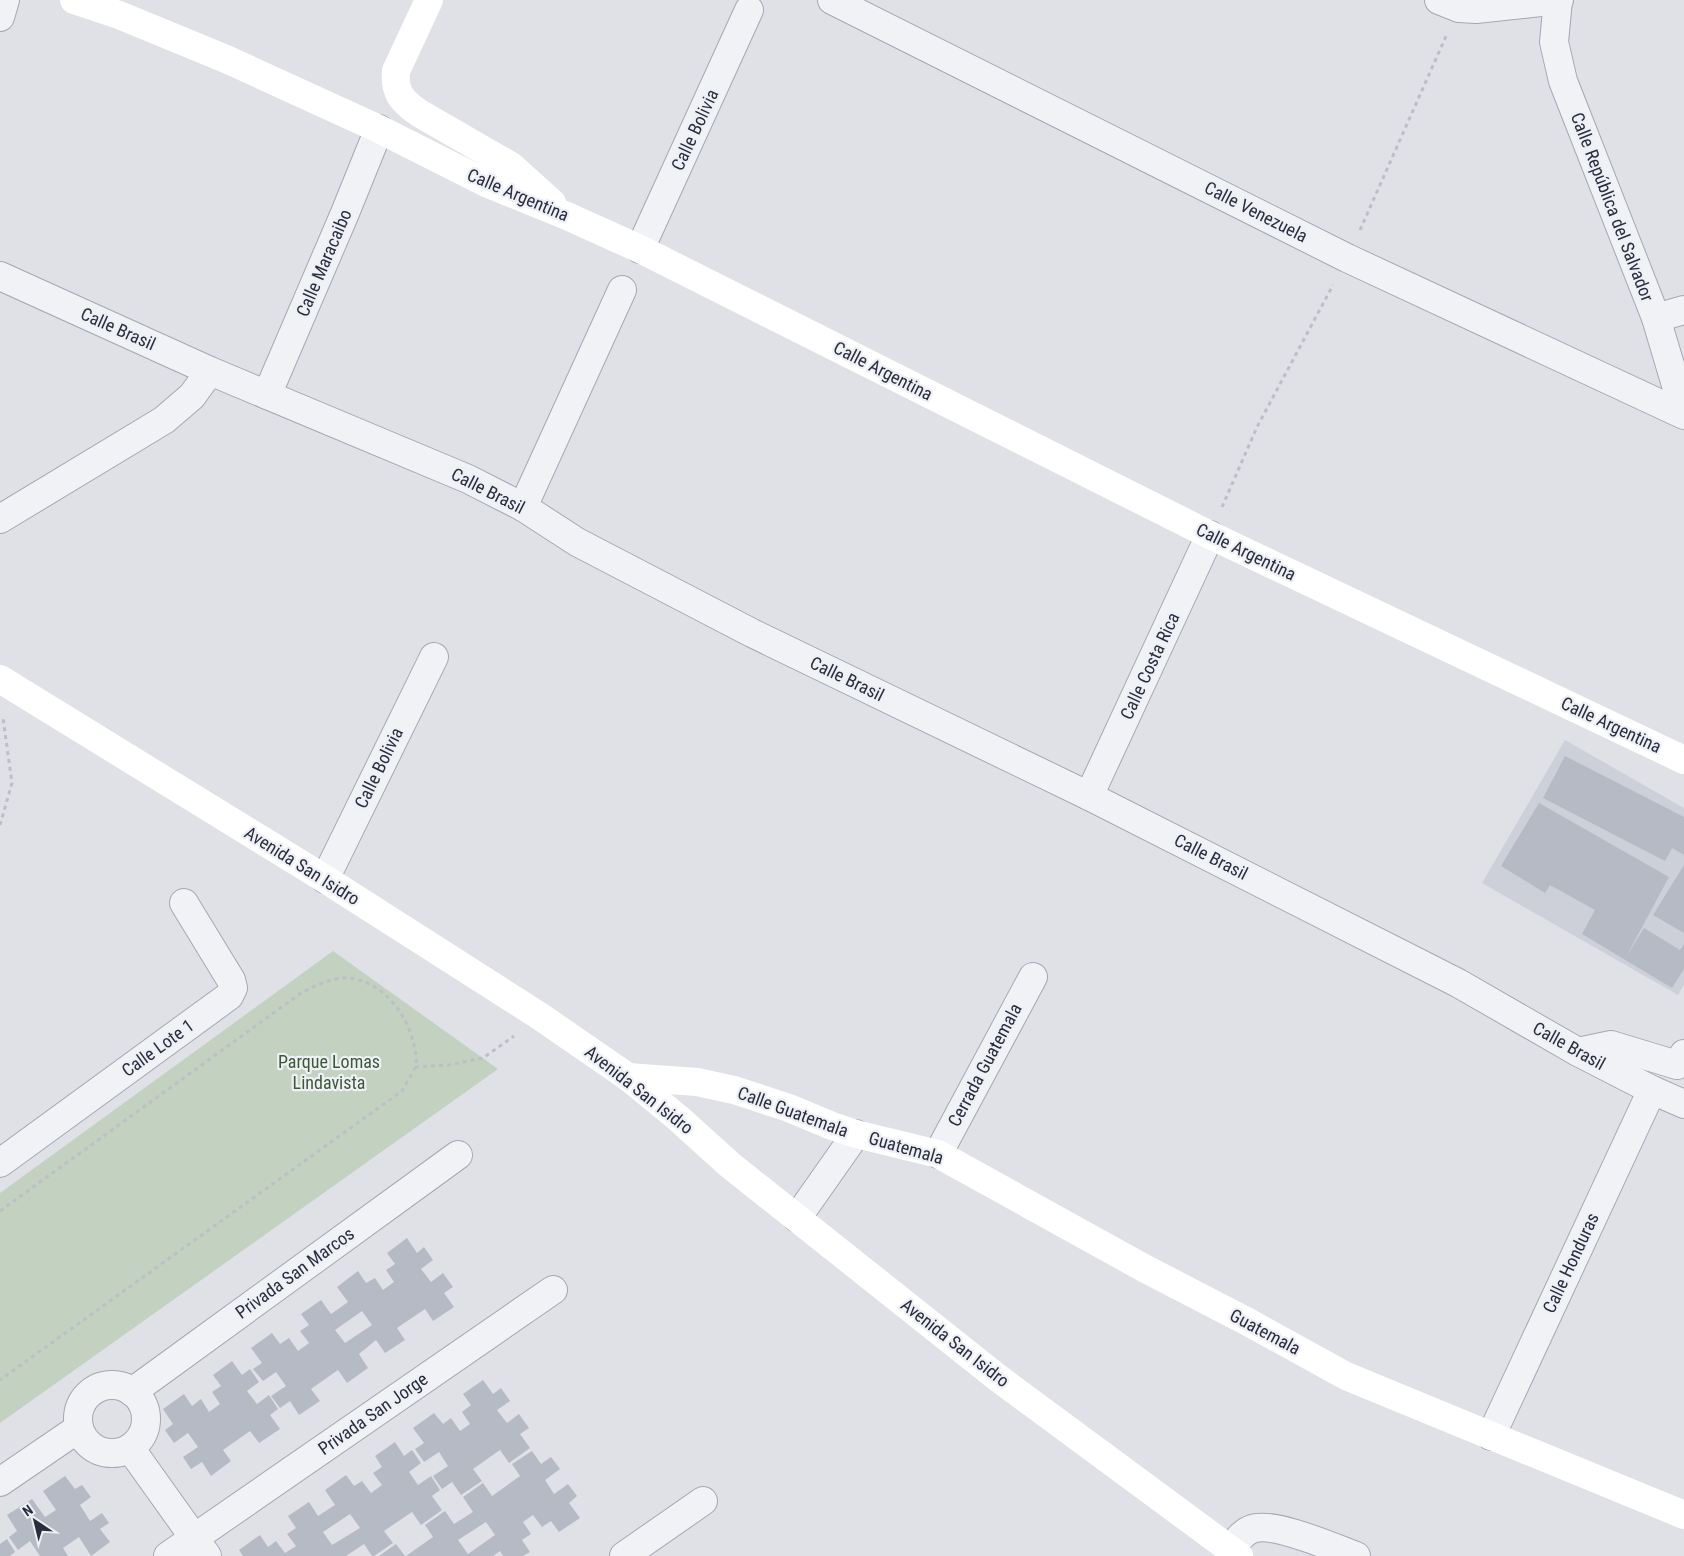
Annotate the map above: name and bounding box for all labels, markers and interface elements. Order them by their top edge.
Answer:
street label: Calle Bolivia [667,86,722,174]
street label: Calle República del Salvador [1567,109,1658,305]
street label: Calle Argentina [464,164,572,225]
street label: Calle Venezuela [1201,177,1311,247]
street label: Calle Maracaibo [291,206,356,320]
street label: Calle Brasil [78,303,159,354]
street label: Calle Argentina [830,337,936,404]
street label: Calle Brasil [448,463,529,518]
street label: Calle Argentina [1193,518,1299,585]
street label: Calle Costa Rica [1116,609,1184,723]
street label: Calle Brasil [807,652,888,705]
street label: Calle Argentina [1558,692,1665,757]
street label: Calle Bolivia [350,724,407,812]
street label: Avenida San Isidro [241,822,364,909]
street label: Calle Brasil [1171,829,1252,884]
street label: Cerrada Guatemala [943,1000,1026,1130]
street label: Calle Lote 1 [118,1014,198,1081]
street label: Calle Brasil [1529,1017,1609,1074]
street label: Avenida San Isidro [581,1041,698,1138]
park label: Parque Lomas Lindavista [278,1051,380,1093]
street label: Calle Guatemala [735,1082,851,1141]
street label: Guatemala [866,1127,946,1168]
street label: Calle Honduras [1538,1209,1603,1316]
street label: Privada San Marcos [231,1223,358,1323]
street label: Avenida San Isidro [897,1294,1014,1391]
street label: Guatemala [1226,1304,1304,1359]
street label: Privada San Jorge [314,1368,431,1459]
north arrow [10,1496,60,1546]
text: N [19,1501,36,1519]

